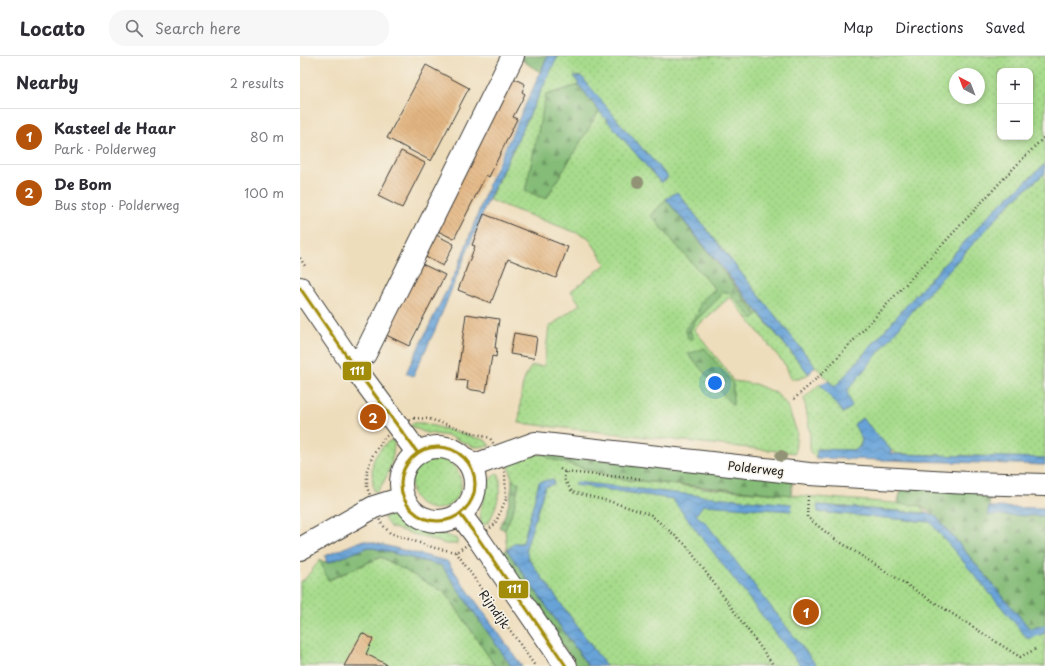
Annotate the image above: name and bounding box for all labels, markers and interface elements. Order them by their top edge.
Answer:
search box [109,10,389,46]
text: Locato [20,14,85,42]
text: Search here [155,16,241,39]
icon: search [123,17,145,39]
text: Map [843,17,873,38]
text: Directions [895,17,963,38]
text: Saved [985,17,1025,38]
north arrow [949,68,985,104]
map controls [997,68,1033,140]
button: + [997,68,1033,104]
text: Nearby [16,69,78,95]
text: 2 results [230,73,284,92]
button: − [997,104,1033,140]
text: Kasteel de Haar [54,116,176,139]
text: 1 [26,127,32,146]
text: 80 m [250,127,284,146]
text: Park · Polderweg [54,139,157,158]
text: De Bom [54,172,112,195]
text: 2 [24,183,34,202]
text: 100 m [244,183,284,202]
text: Bus stop · Polderweg [54,195,180,214]
line badge: 111 [342,361,372,381]
text: 111 [350,362,365,379]
your location [705,373,725,393]
pin: 2 [360,402,386,432]
street label: Polderweg [727,456,785,480]
line badge: 111 [498,580,529,599]
text: 111 [507,580,522,597]
street label: Rijndijk [475,586,515,632]
pin: 1 [793,597,819,627]

